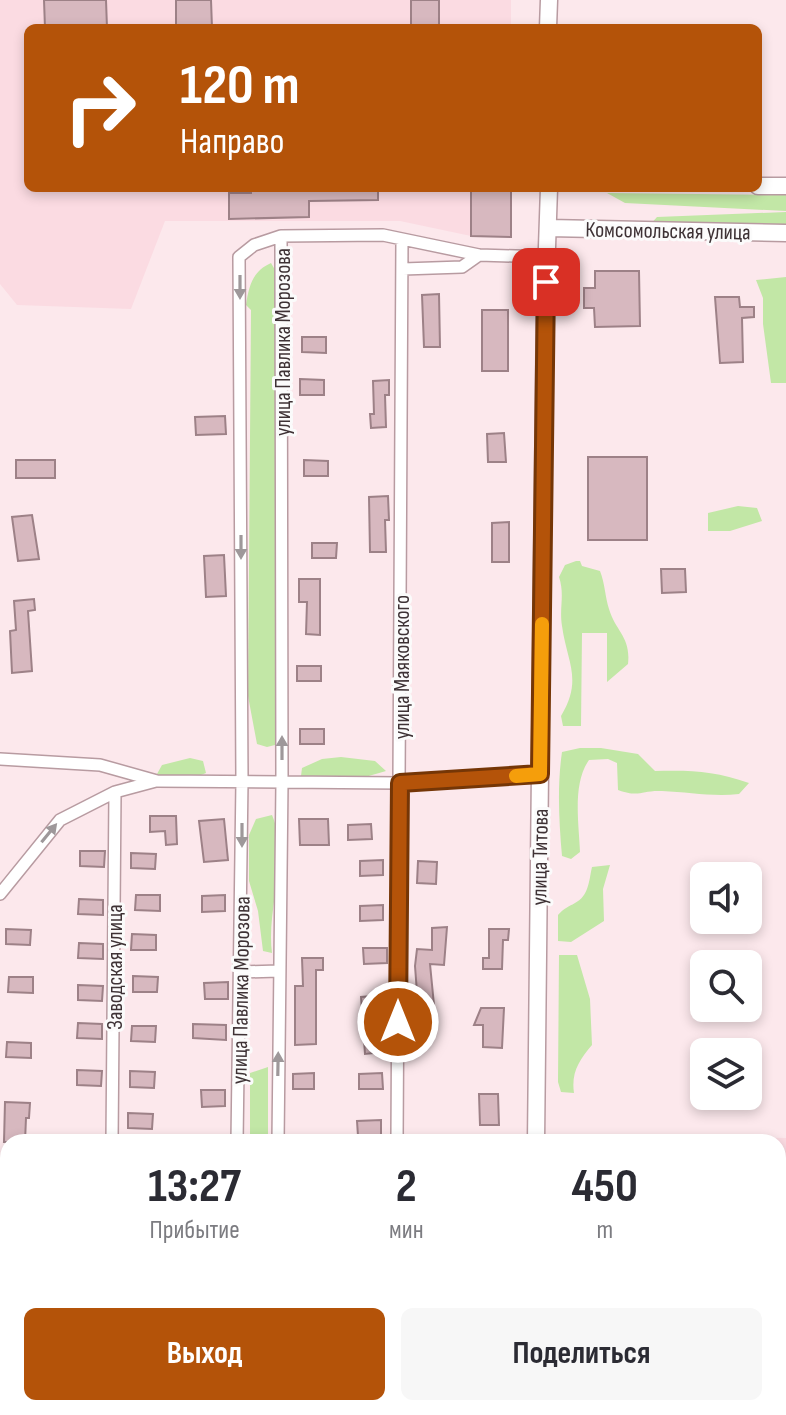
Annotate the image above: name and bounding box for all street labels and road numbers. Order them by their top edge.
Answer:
street label: Комсомольская улица [585,217,751,246]
street label: улица Павлика Морозова [270,248,297,436]
street label: улица Маяковского [389,595,416,739]
street label: улица Титова [526,808,555,906]
street label: улица Павлика Морозова [226,896,257,1084]
street label: Заводская улица [102,904,129,1030]

